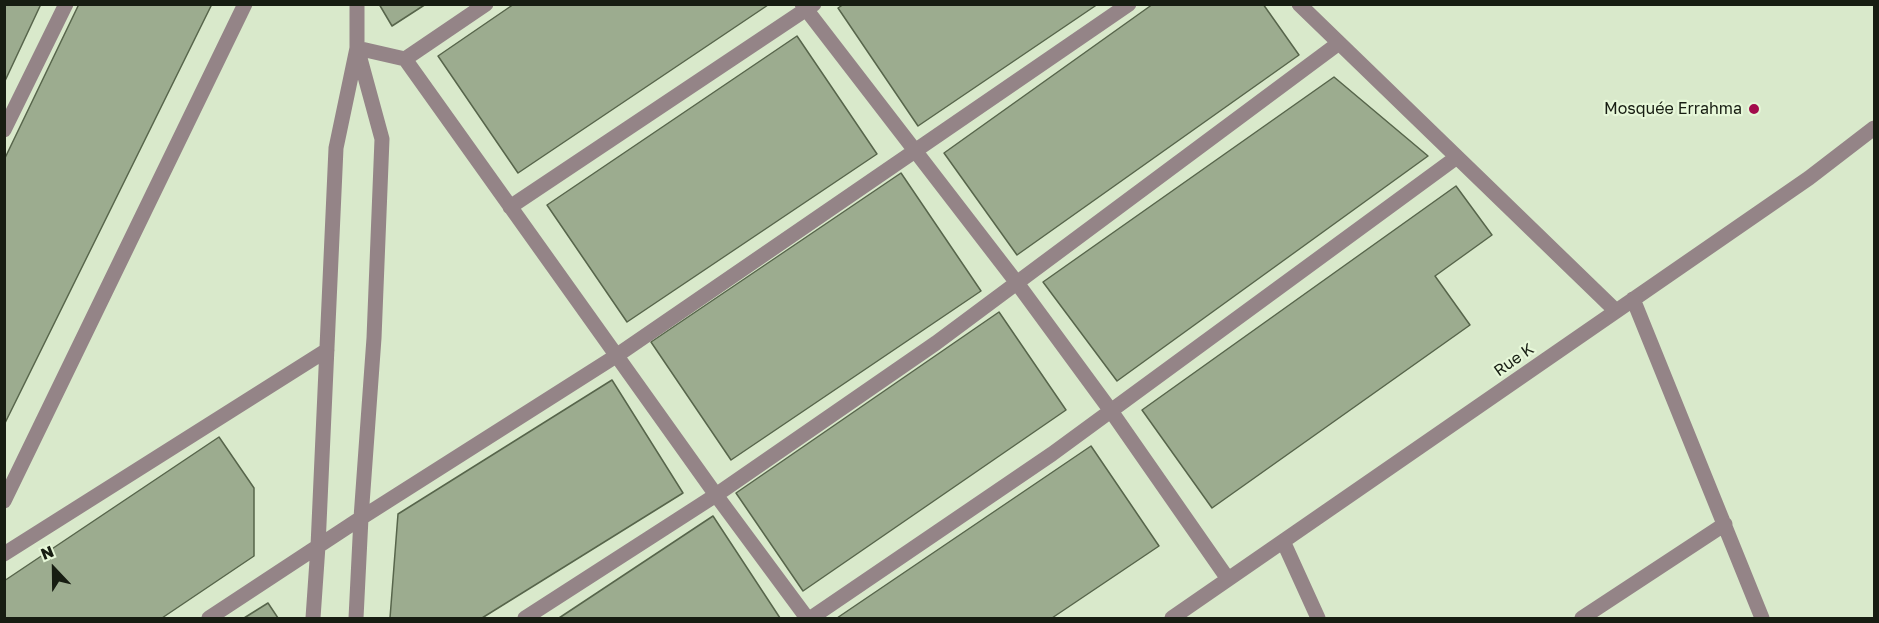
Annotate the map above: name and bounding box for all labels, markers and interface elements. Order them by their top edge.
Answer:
place label: Mosquée Errahma [1604,99,1742,119]
marker: Mosquée Errahma [1747,102,1761,116]
street label: Rue K [1490,339,1538,381]
north arrow [24,539,84,599]
text: N [38,541,57,564]

